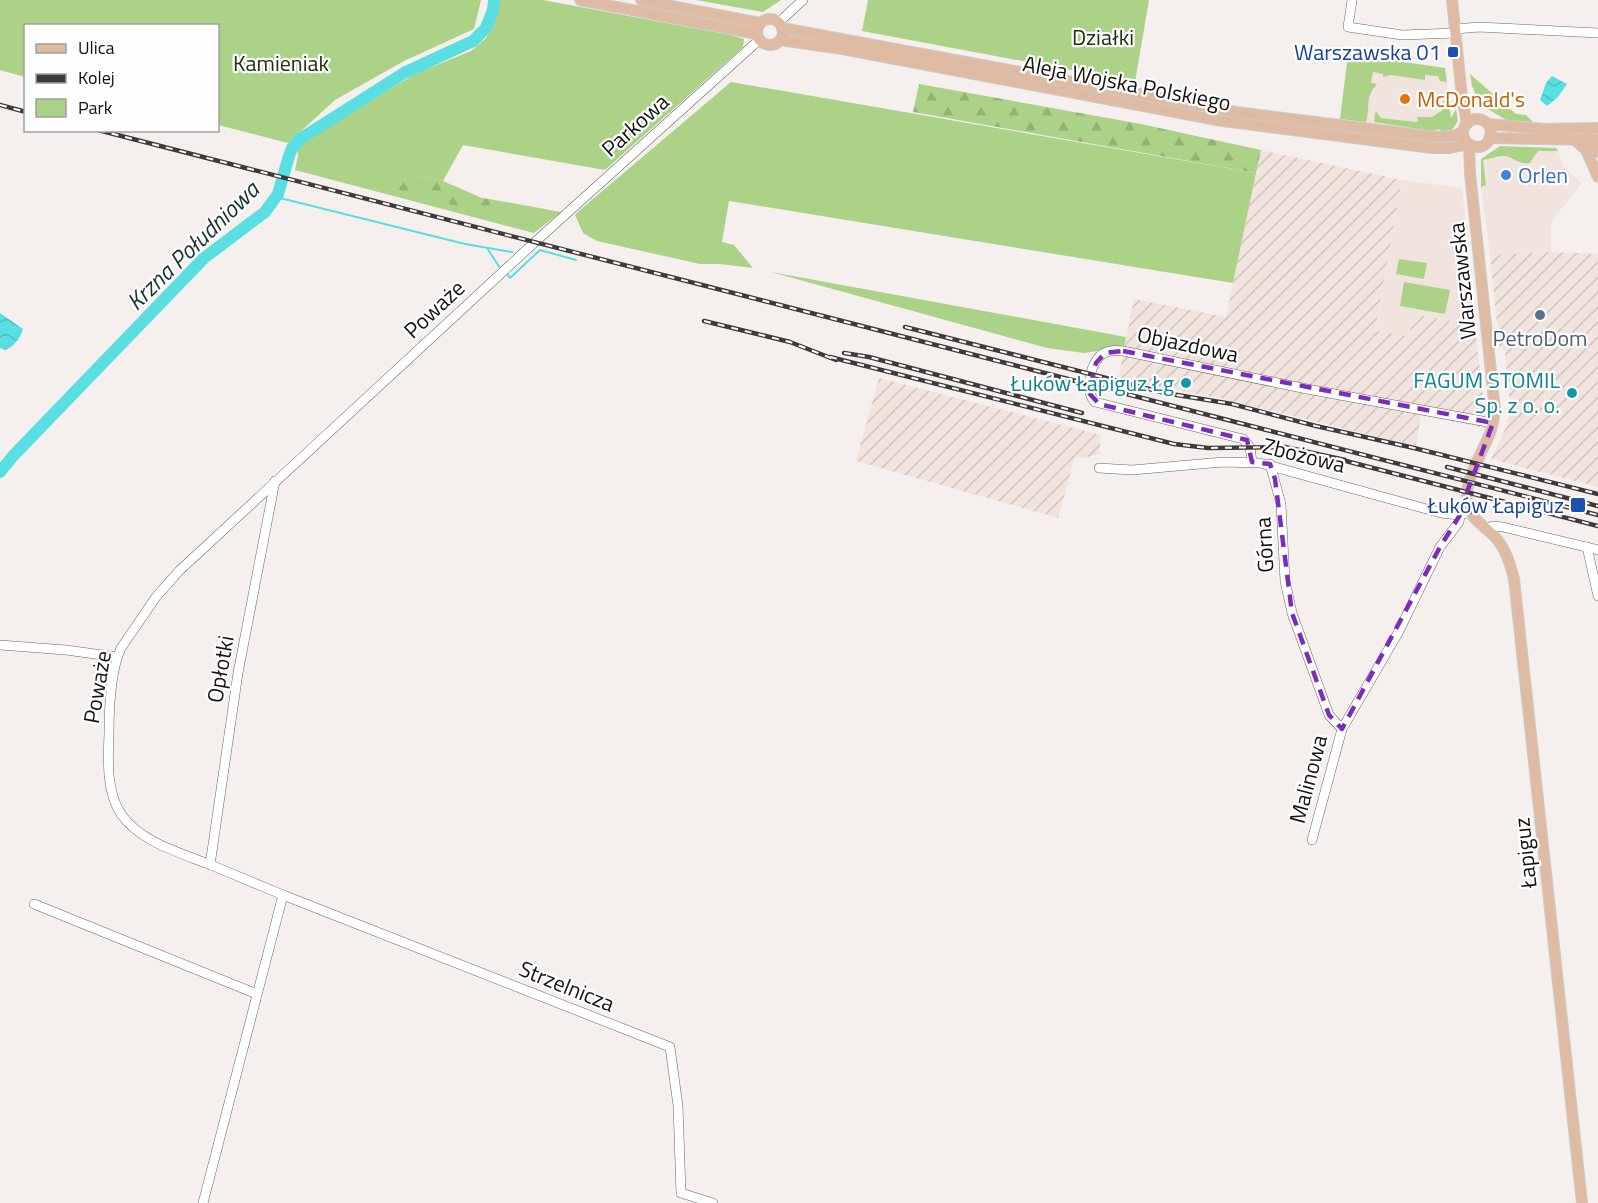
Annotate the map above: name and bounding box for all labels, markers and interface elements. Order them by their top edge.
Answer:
park label: Działki [1072,20,1134,54]
legend [24,24,219,132]
text: Ulica [78,34,115,61]
place label: Warszawska 01 [1294,35,1441,69]
marker: Warszawska 01 [1446,45,1460,59]
park label: Kamieniak [233,46,329,80]
street label: Aleja Wojska Polskiego [1020,46,1234,120]
text: Kolej [78,64,115,91]
place label: McDonald's [1417,82,1525,116]
street label: Parkowa [594,85,676,165]
marker: McDonald's [1398,92,1412,106]
text: Park [78,94,113,121]
place label: Orlen [1518,158,1568,192]
marker: Orlen [1499,168,1513,182]
water label: Krzna Południowa [118,171,268,318]
street label: Warszawska [1439,221,1485,341]
street label: Poważe [396,272,472,346]
marker: PetroDom [1533,308,1547,322]
street label: Objazdowa [1134,317,1242,371]
place label: PetroDom [1493,321,1587,355]
place label: FAGUM STOMIL Sp. z o. o. [1413,363,1560,422]
place label: Łuków Łapiguz Łg [1010,366,1174,400]
marker: Łuków Łapiguz Łg [1179,376,1193,390]
marker: FAGUM STOMIL Sp. z o. o. [1565,386,1579,400]
street label: Zbożowa [1259,428,1349,482]
place label: Łuków Łapiguz [1426,488,1564,522]
marker: Łuków Łapiguz [1569,496,1587,514]
street label: Górna [1246,516,1282,574]
street label: Opłotki [197,633,243,705]
street label: Poważe [74,648,120,726]
street label: Malinowa [1280,731,1336,827]
street label: Łapiguz [1504,816,1546,891]
street label: Strzelnicza [514,951,620,1021]

